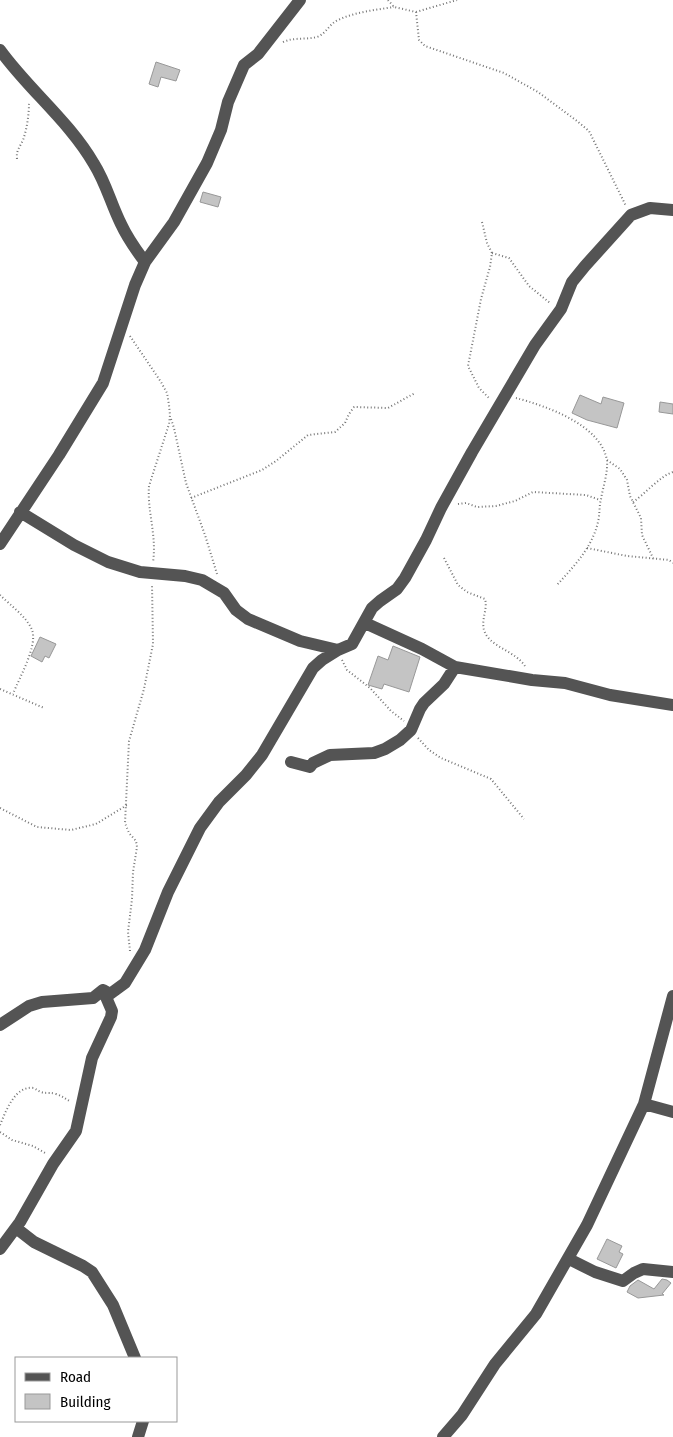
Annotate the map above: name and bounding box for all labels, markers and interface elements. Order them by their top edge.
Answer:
legend [15,1357,178,1422]
text: Road [60,1368,91,1386]
text: Building [60,1393,111,1411]

